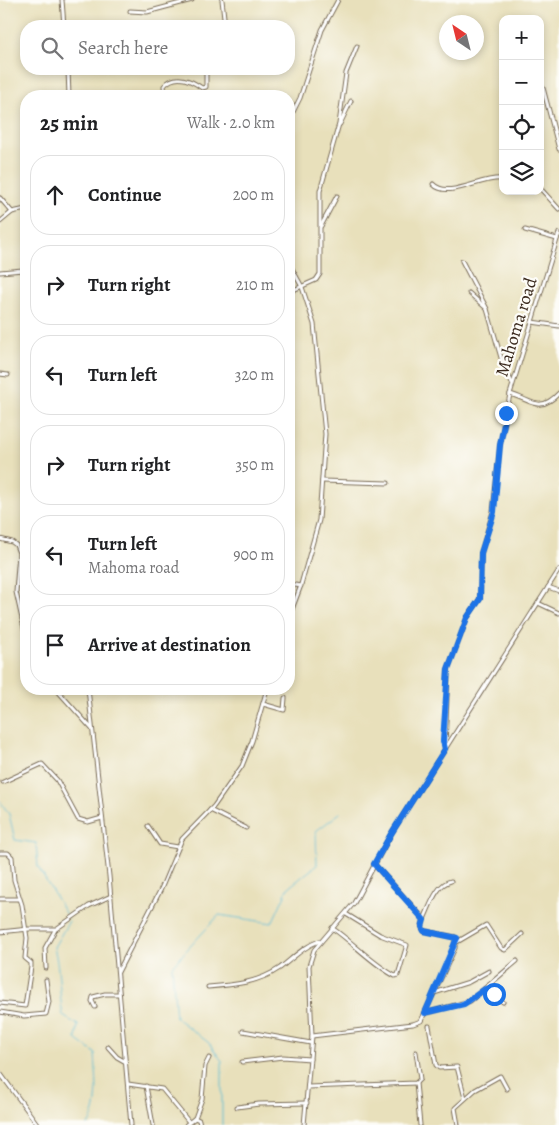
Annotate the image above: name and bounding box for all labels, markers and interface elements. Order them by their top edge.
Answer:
north arrow [439,15,484,60]
map controls [499,15,544,195]
button: + [499,15,544,60]
search box [20,20,295,75]
icon: search [38,34,66,62]
text: Search here [78,35,168,61]
button: − [499,60,544,105]
button: locate [499,105,544,150]
text: 25 min [40,109,98,137]
text: Walk · 2.0 km [187,112,275,134]
button: layers [499,150,544,195]
icon: ahead [41,181,69,209]
text: Continue [88,182,162,208]
text: 200 m [233,184,274,206]
icon: right [41,271,69,299]
text: Turn right [88,272,170,298]
text: 210 m [236,274,274,296]
street label: Mahoma road [490,274,543,380]
icon: left [41,361,69,389]
text: Turn left [88,362,157,388]
text: 320 m [235,364,274,386]
route end [495,402,518,425]
icon: right [41,451,69,479]
text: Turn right [88,452,170,478]
text: 350 m [235,454,274,476]
text: Turn left [88,531,157,557]
icon: left [41,541,69,569]
text: 900 m [233,544,274,566]
text: Mahoma road [88,557,179,579]
icon: arrive [41,631,69,659]
text: Arrive at destination [88,632,251,658]
route start [483,983,506,1006]

